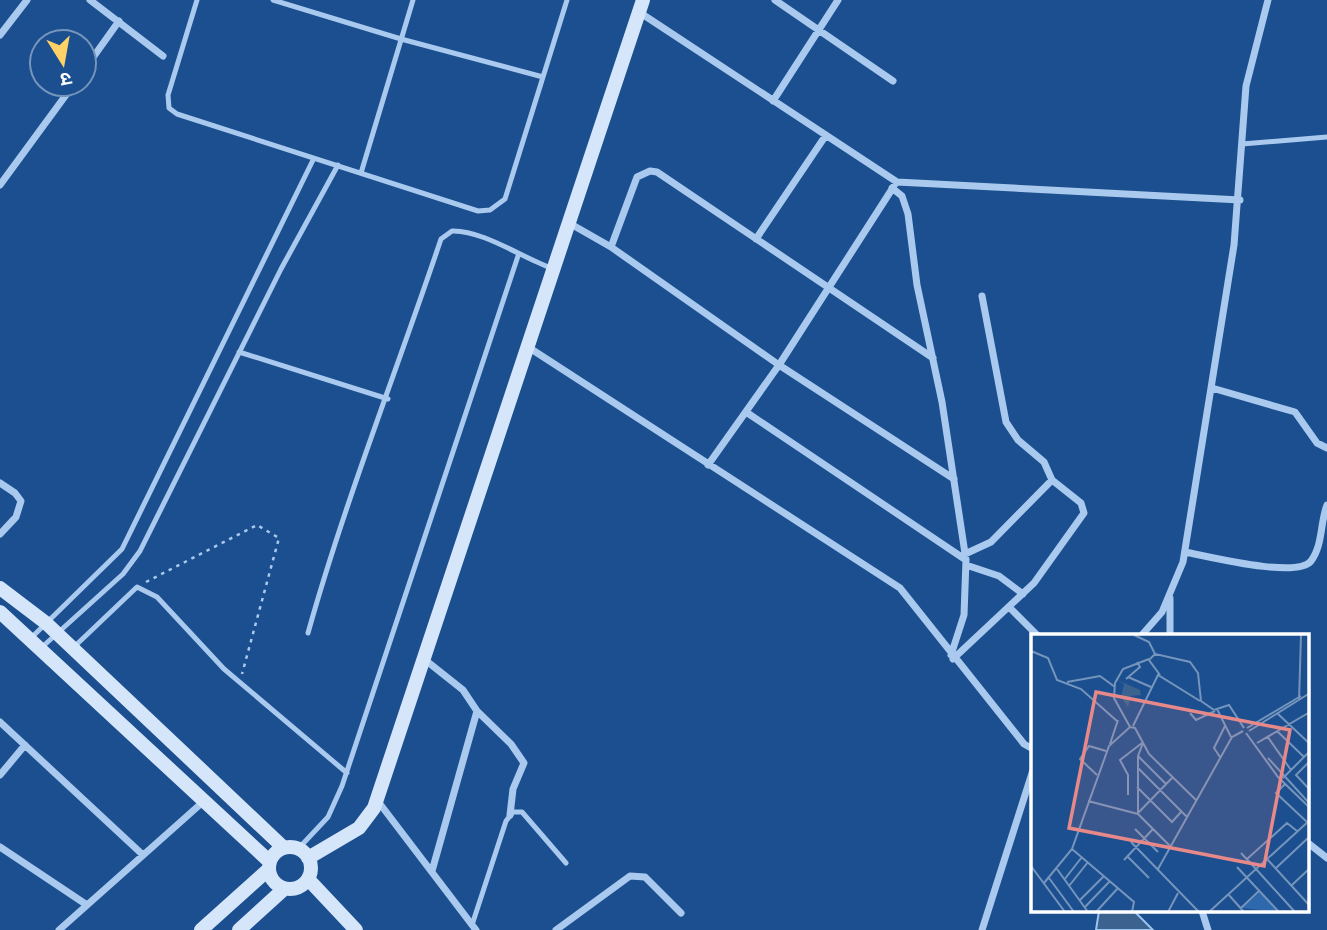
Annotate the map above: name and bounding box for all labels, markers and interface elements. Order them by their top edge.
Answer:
north arrow [28,28,98,98]
text: उ [58,68,74,93]
inset map [1031,634,1310,912]

